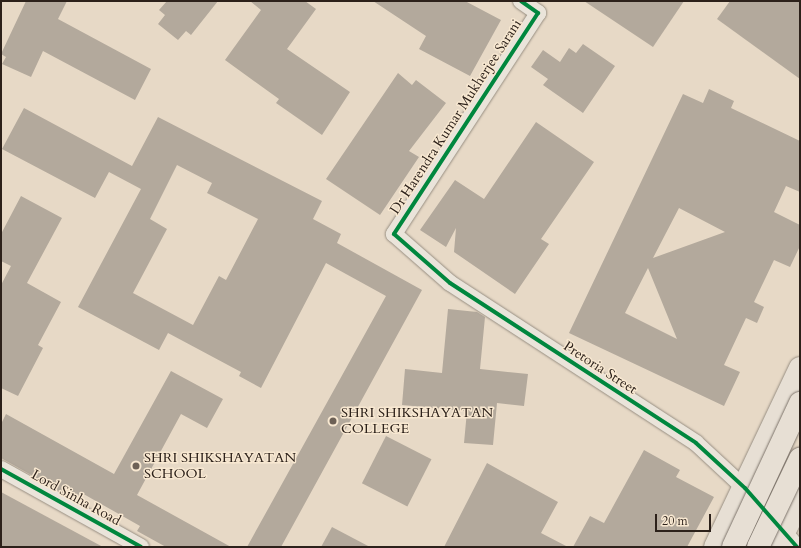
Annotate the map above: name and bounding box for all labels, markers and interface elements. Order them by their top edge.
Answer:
street label: Dr Harendra Kumar Mukherjee Sarani [387,17,525,217]
street label: Pretoria Street [560,338,640,398]
place label: SHRI SHIKSHAYATAN COLLEGE [341,405,493,438]
marker: SHRI SHIKSHAYATAN COLLEGE [328,416,338,426]
place label: SHRI SHIKSHAYATAN SCHOOL [144,450,296,482]
marker: SHRI SHIKSHAYATAN SCHOOL [131,461,141,471]
street label: Lord Sinha Road [28,467,124,529]
scale bar [657,506,713,532]
text: 20 m [662,513,688,529]

